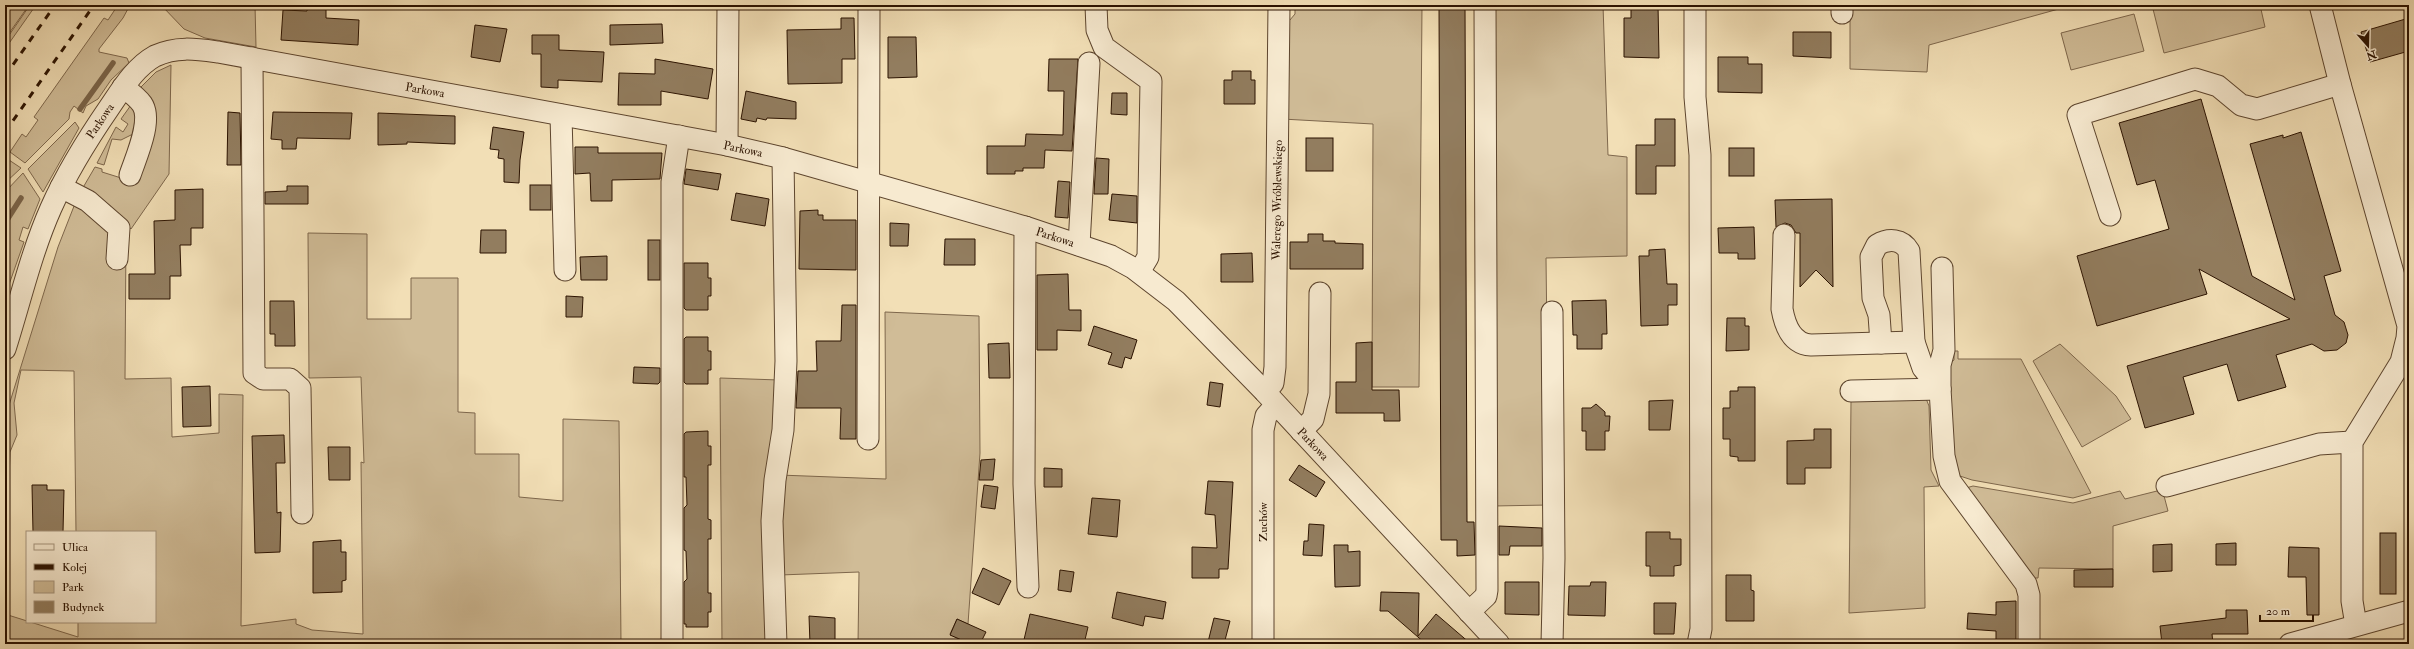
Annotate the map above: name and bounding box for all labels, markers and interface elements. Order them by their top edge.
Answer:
north arrow [2348,26,2388,66]
text: N [2363,47,2379,63]
street label: Parkowa [404,80,447,102]
street label: Parkowa [83,100,118,142]
street label: Parkowa [722,138,765,161]
street label: Walerego Wróblewskiego [1269,140,1286,261]
street label: Parkowa [1034,224,1077,251]
street label: Parkowa [1294,425,1332,465]
street label: Zuchów [1256,502,1271,542]
legend [26,531,156,623]
text: Ulica [62,540,89,555]
text: Kolej [62,560,87,575]
text: Park [62,580,84,595]
scale bar [2260,597,2313,623]
text: Budynek [62,600,104,615]
text: 20 m [2266,604,2291,619]

